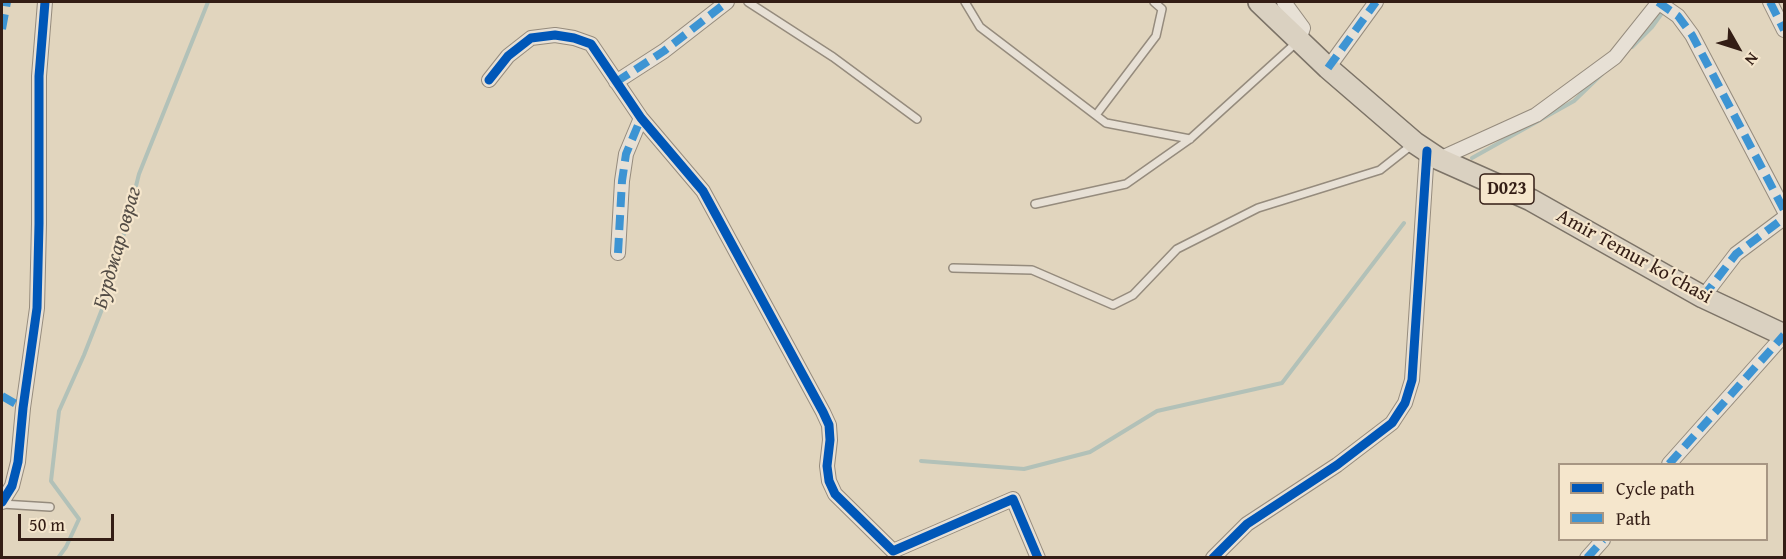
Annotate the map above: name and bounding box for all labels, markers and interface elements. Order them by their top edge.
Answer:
north arrow [1708,18,1768,78]
text: N [1739,48,1765,71]
road number: D023 [1480,174,1534,204]
water label: Бурджар овраг [89,184,147,312]
street label: Amir Temur ko'chasi [1552,204,1716,310]
legend [1558,463,1768,541]
text: Cycle path [1616,475,1695,502]
scale bar [21,502,117,540]
text: Path [1616,505,1651,532]
text: 50 m [29,511,65,538]

